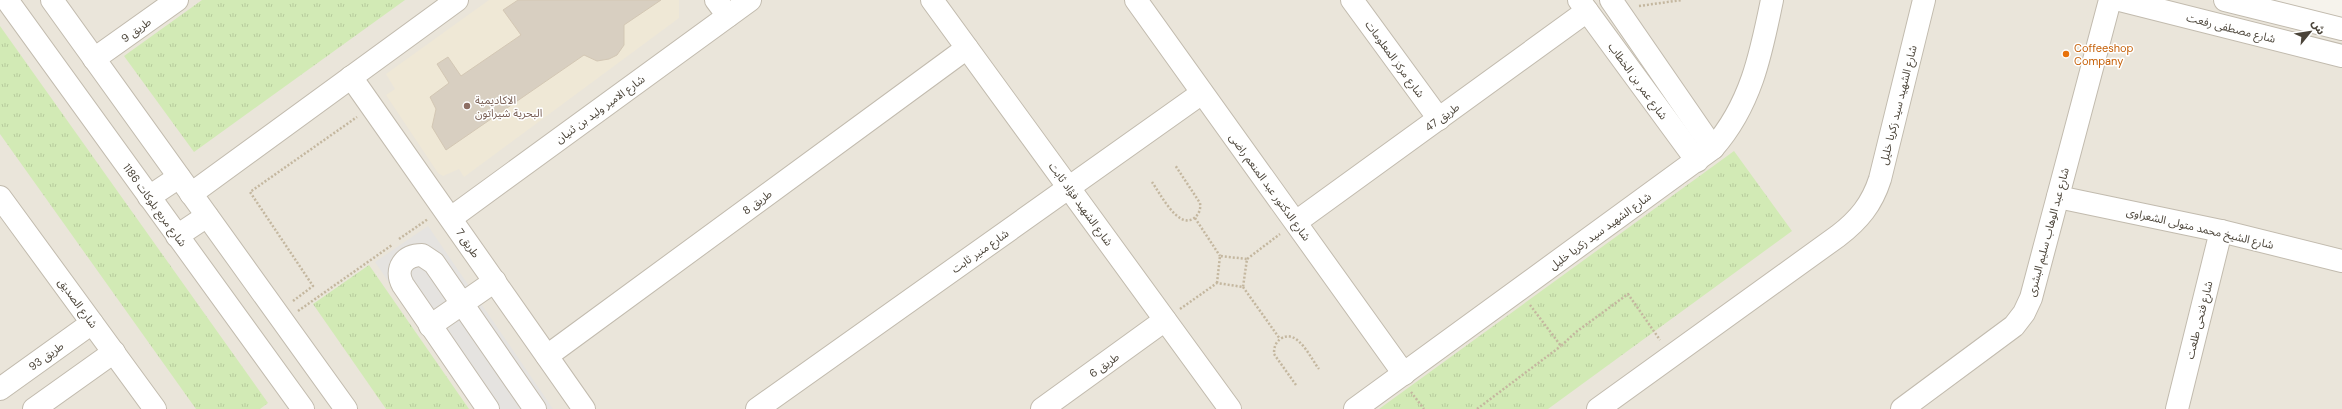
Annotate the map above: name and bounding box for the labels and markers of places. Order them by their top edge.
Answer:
place label: Coffeeshop Company [2074,41,2134,68]
marker: Coffeeshop Company [2061,49,2071,59]
place label: الاكاديمية البحرية شيراتون [475,93,542,120]
marker: الاكاديمية البحرية شيراتون [462,101,472,111]

